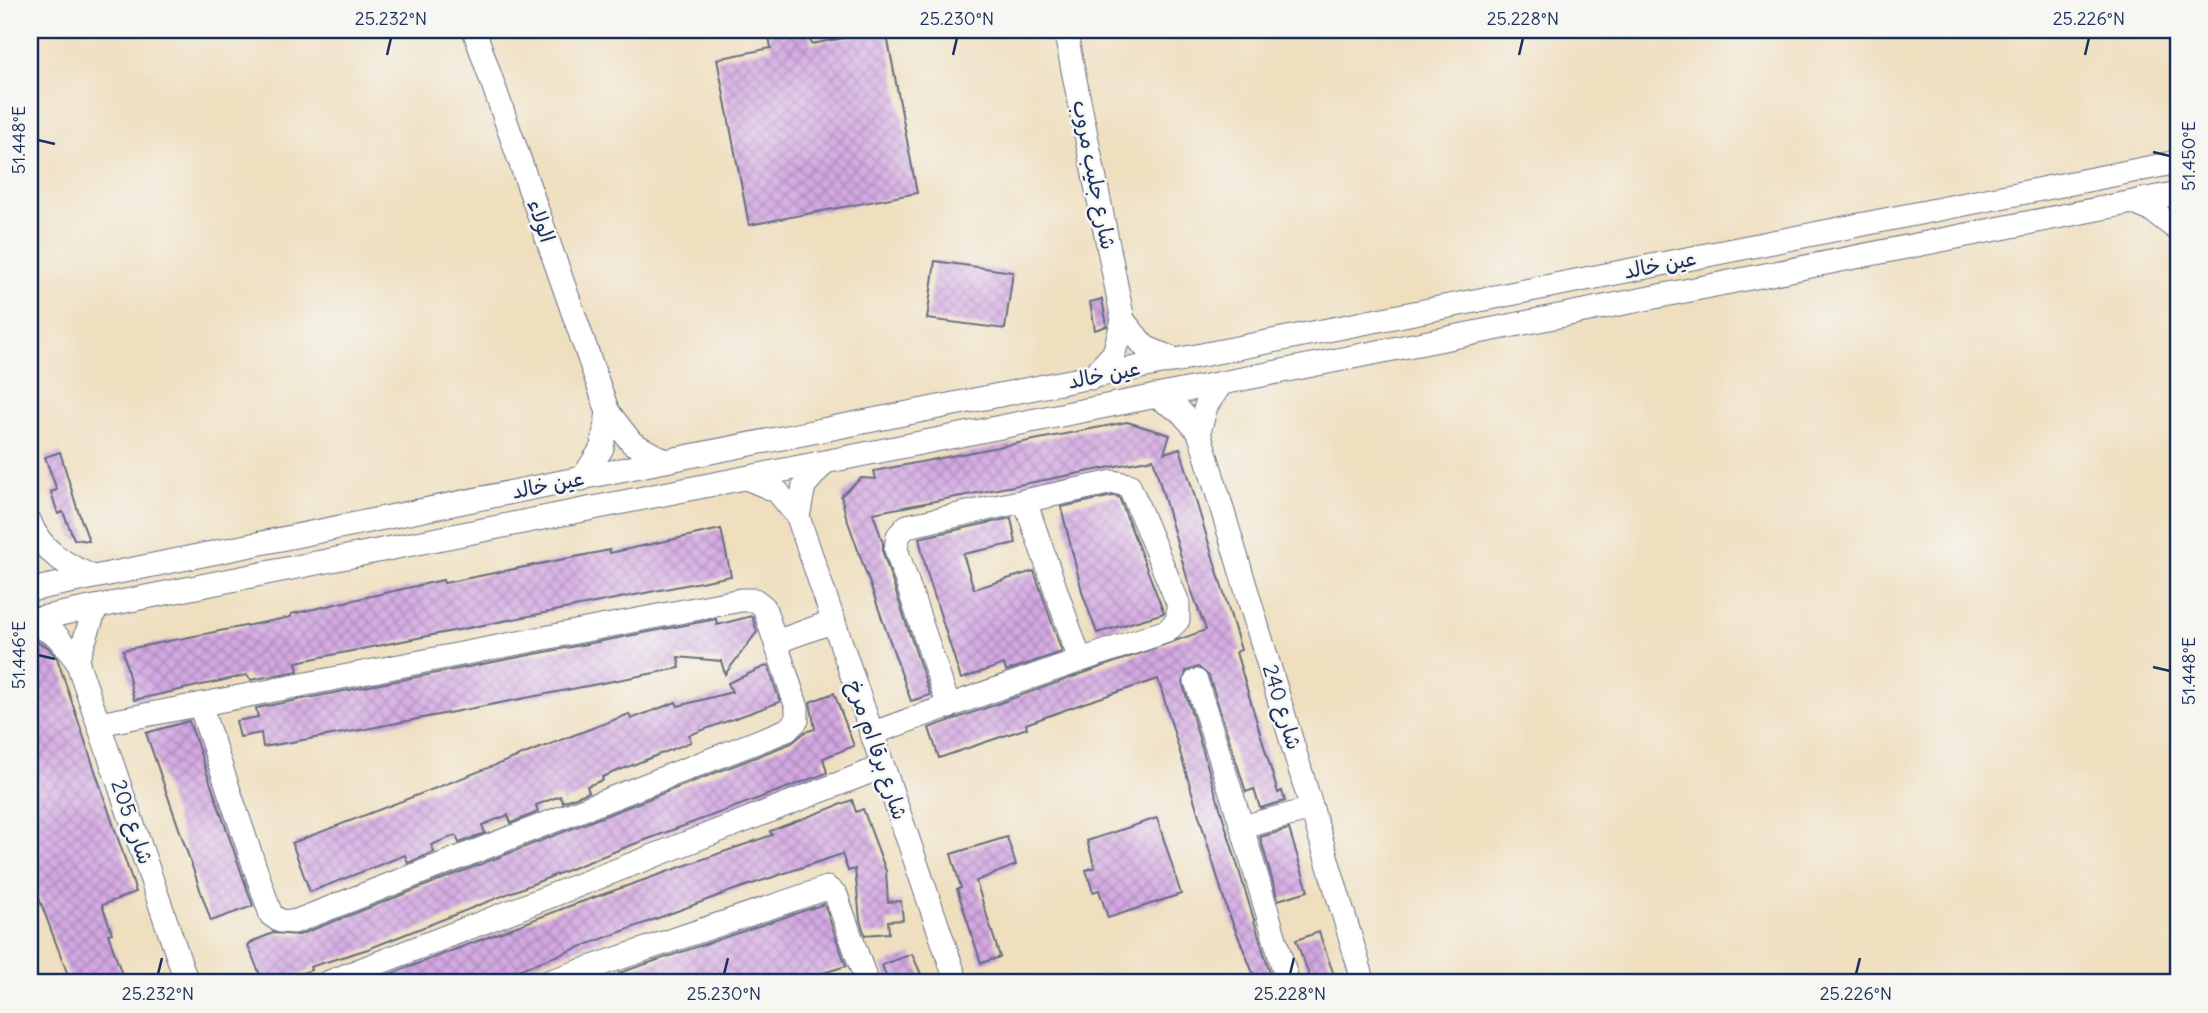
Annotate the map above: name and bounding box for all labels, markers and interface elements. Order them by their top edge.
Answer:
text: 25.232°N [355,7,427,30]
text: 25.230°N [920,7,994,30]
text: 25.228°N [1487,7,1559,30]
text: 25.226°N [2053,7,2125,30]
street label: شارع جليب مروب [1065,98,1122,252]
text: 51.448°E [7,106,30,174]
text: 51.450°E [2177,121,2200,191]
street label: الولاء [522,196,561,246]
street label: عين خالد [1621,244,1698,285]
street label: عين خالد [1065,354,1142,395]
street label: عين خالد [509,464,586,505]
text: 51.446°E [7,621,30,689]
text: 51.448°E [2177,637,2200,705]
street label: شارع 240 [1255,661,1308,753]
street label: شارع برقا ام مرخ [838,676,914,824]
street label: شارع 205 [104,776,160,868]
text: 25.232°N [122,982,194,1005]
text: 25.230°N [687,982,761,1005]
text: 25.228°N [1254,982,1326,1005]
text: 25.226°N [1820,982,1892,1005]

